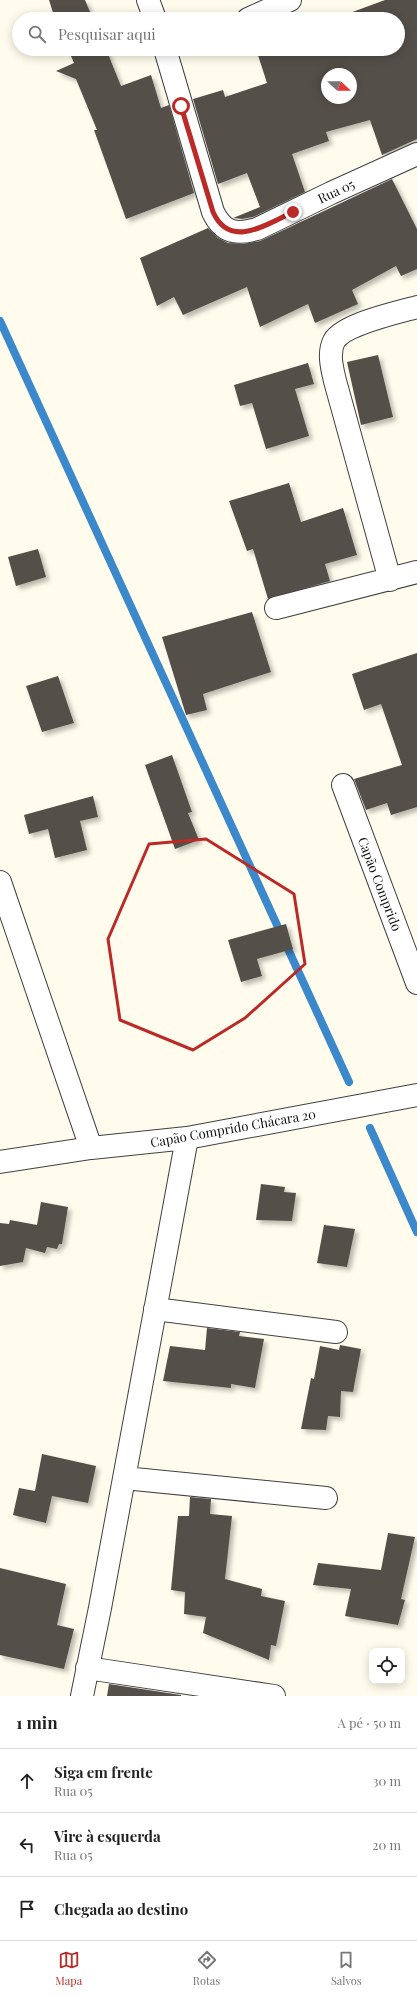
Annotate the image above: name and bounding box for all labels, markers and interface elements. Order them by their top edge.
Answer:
search box [12,12,405,56]
icon: search [26,23,48,45]
text: Pesquisar aqui [58,24,156,44]
north arrow [321,68,357,104]
route start [172,97,190,115]
street label: Rua 05 [315,175,357,206]
route end [284,203,302,221]
street label: Capão Comprido [355,834,406,933]
street label: Capão Comprido Chácara 20 [149,1105,317,1150]
map controls [369,1648,405,1684]
button: locate [369,1648,405,1684]
text: 1 min [16,1711,58,1733]
text: A pé · 50 m [338,1714,401,1731]
text: Siga em frente [54,1762,153,1782]
icon: ahead [16,1770,38,1792]
text: 30 m [373,1772,401,1789]
text: Rua 05 [54,1782,93,1799]
text: Vire à esquerda [54,1826,161,1846]
icon: left [16,1834,38,1856]
text: 20 m [372,1836,401,1853]
text: Rua 05 [54,1846,93,1863]
icon: arrive [16,1898,38,1920]
text: Chegada ao destino [54,1899,188,1919]
tab: Mapa [55,1949,82,1988]
tab: Rotas [193,1949,220,1988]
tab: Salvos [331,1949,362,1988]

